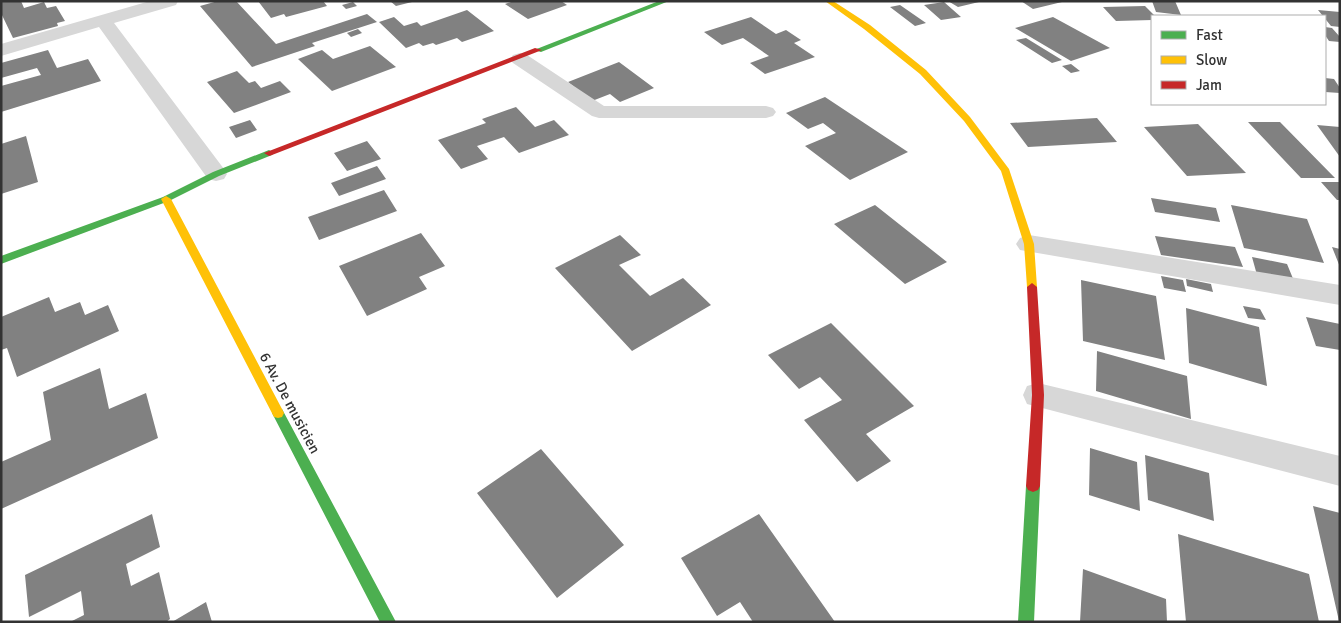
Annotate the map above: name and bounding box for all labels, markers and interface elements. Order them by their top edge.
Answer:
legend [1151,15,1326,105]
text: Fast [1196,26,1223,44]
text: Slow [1196,51,1227,69]
text: Jam [1196,76,1222,94]
street label: 6 Av. De musicien [256,349,324,457]

